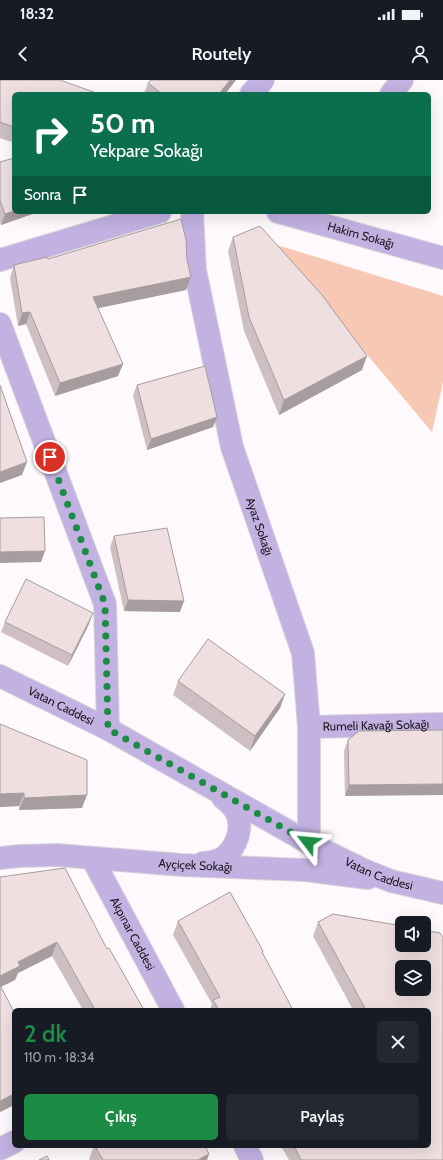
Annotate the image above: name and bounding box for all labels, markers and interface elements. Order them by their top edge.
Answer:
text: 18:32 [20,5,54,23]
icon: back [12,43,34,65]
text: Routely [192,43,251,65]
icon: person [409,43,431,65]
text: 50 m [90,106,155,140]
icon: right [24,108,76,160]
text: Yekpare Sokağı [90,140,203,162]
icon: arrive [69,184,91,206]
text: Sonra [24,186,61,204]
street label: Hakim Sokağı [326,218,396,251]
pin [33,440,67,474]
icon: arrive [39,446,61,468]
street label: Ayaz Sokağı [243,495,277,557]
street label: Vatan Caddesi [26,683,97,728]
street label: Rumeli Kavağı Sokağı [323,716,429,734]
position arrow [287,821,329,863]
street label: Vatan Caddesi [342,854,414,893]
street label: Ayçiçek Sokağı [158,855,233,874]
street label: Akpınar Caddesi [107,894,159,973]
map controls [395,916,431,996]
button: sound [395,916,431,952]
button: layers [395,960,431,996]
text: 2 dk [24,1019,67,1048]
button: close [377,1021,419,1063]
text: 110 m · 18:34 [24,1049,94,1065]
button: Çıkış [24,1094,218,1140]
button: Paylaş [226,1094,419,1140]

